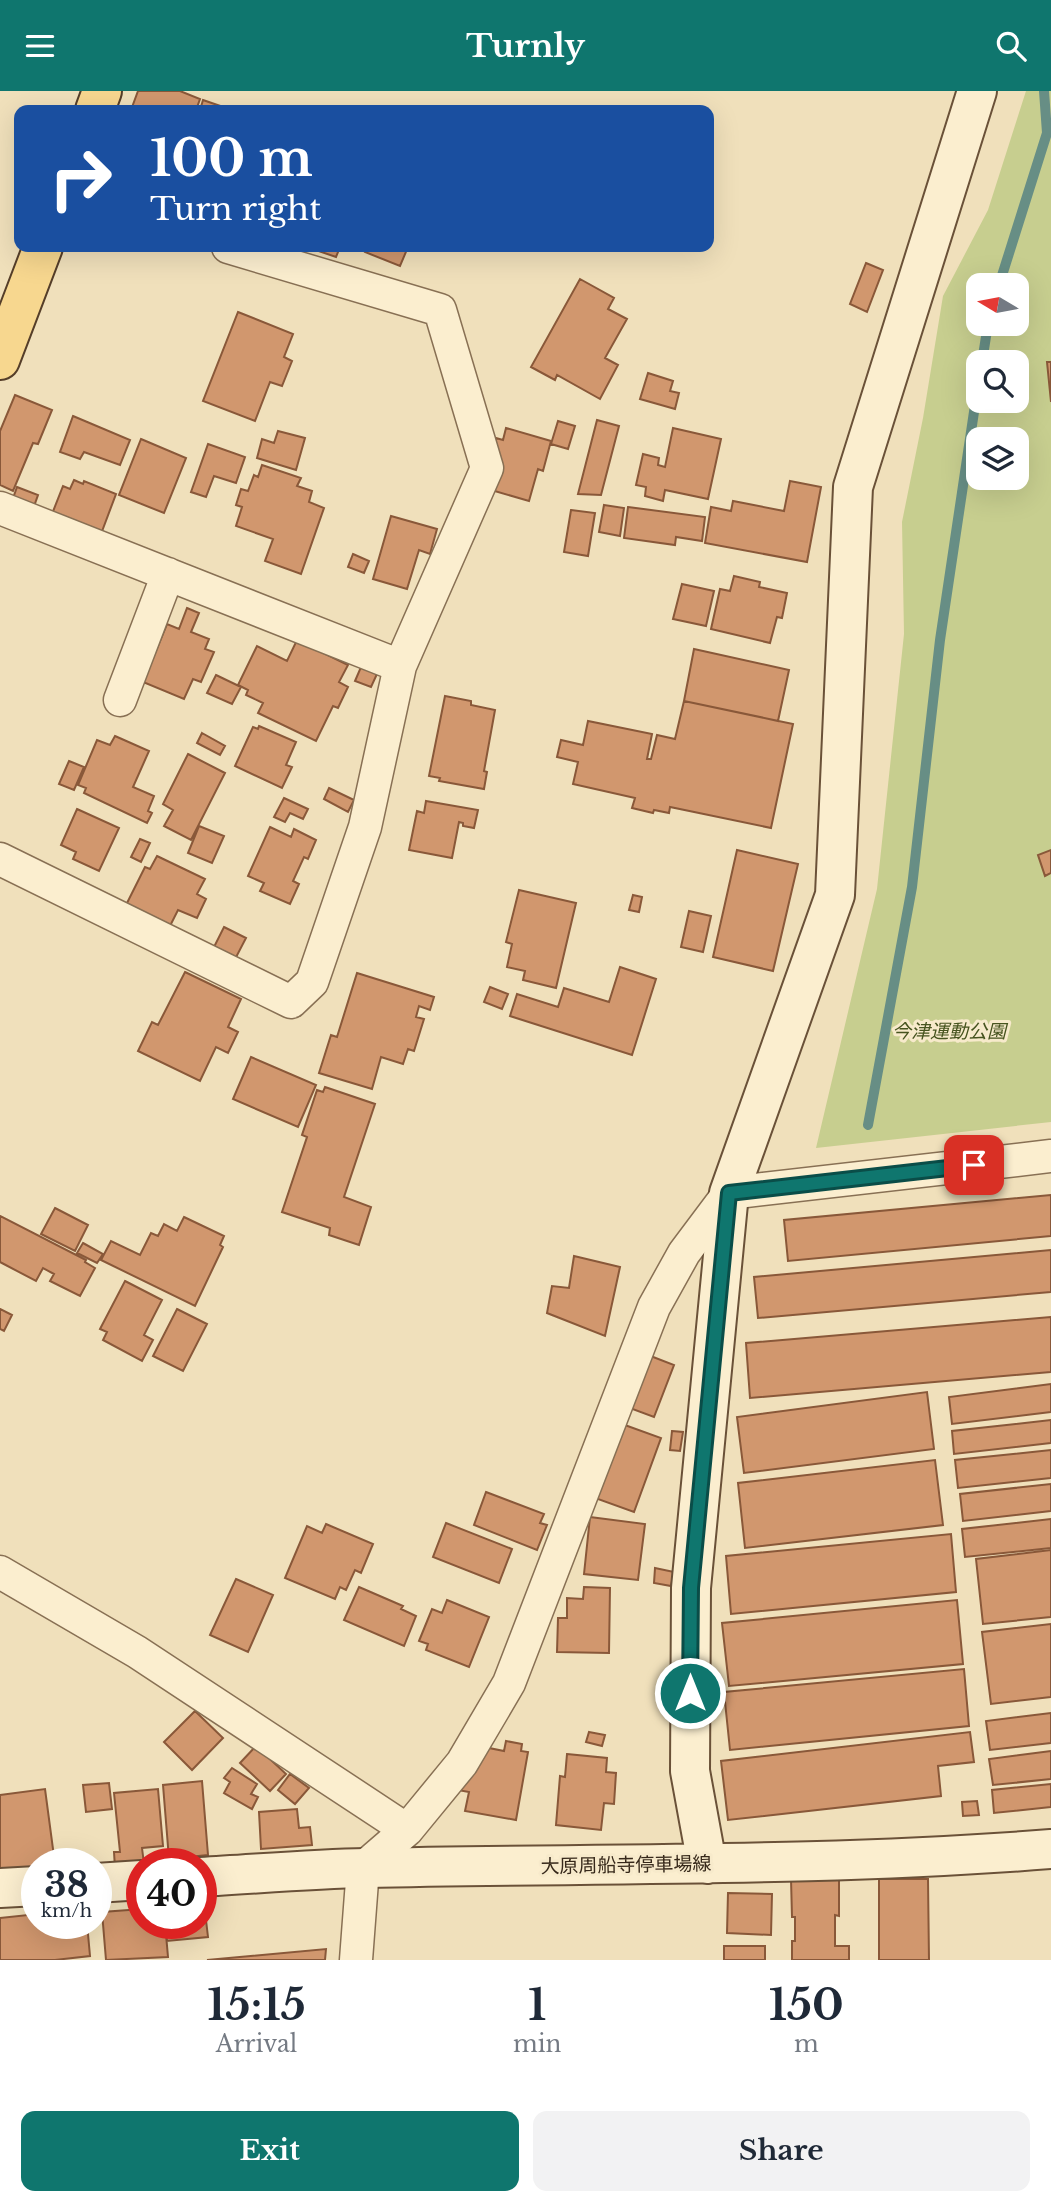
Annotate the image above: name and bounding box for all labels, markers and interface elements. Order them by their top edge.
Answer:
text: Turnly [466,26,585,66]
icon: menu [21,27,59,65]
icon: search [992,27,1030,65]
text: 100 m [150,128,313,189]
icon: right [35,133,126,224]
text: Turn right [150,189,321,229]
north arrow [966,273,1029,336]
map controls [966,273,1029,490]
button: search [966,350,1029,413]
button: layers [966,427,1029,490]
park label: 今津運動公園 [892,1020,1009,1043]
pin [944,1135,1004,1195]
icon: arrive [955,1146,993,1184]
position arrow [653,1656,727,1730]
speed limit sign: 40 [126,1848,217,1939]
street label: 大原周船寺停車場線 [540,1852,712,1878]
text: 38 [44,1863,89,1906]
text: km/h [41,1900,92,1922]
text: 15:15 [207,1979,306,2031]
text: 1 [528,1979,546,2031]
text: 150 [769,1979,844,2031]
text: Arrival [216,2030,297,2058]
text: min [513,2030,561,2058]
text: m [794,2030,819,2058]
button: Exit [21,2111,519,2191]
button: Share [533,2111,1030,2191]

